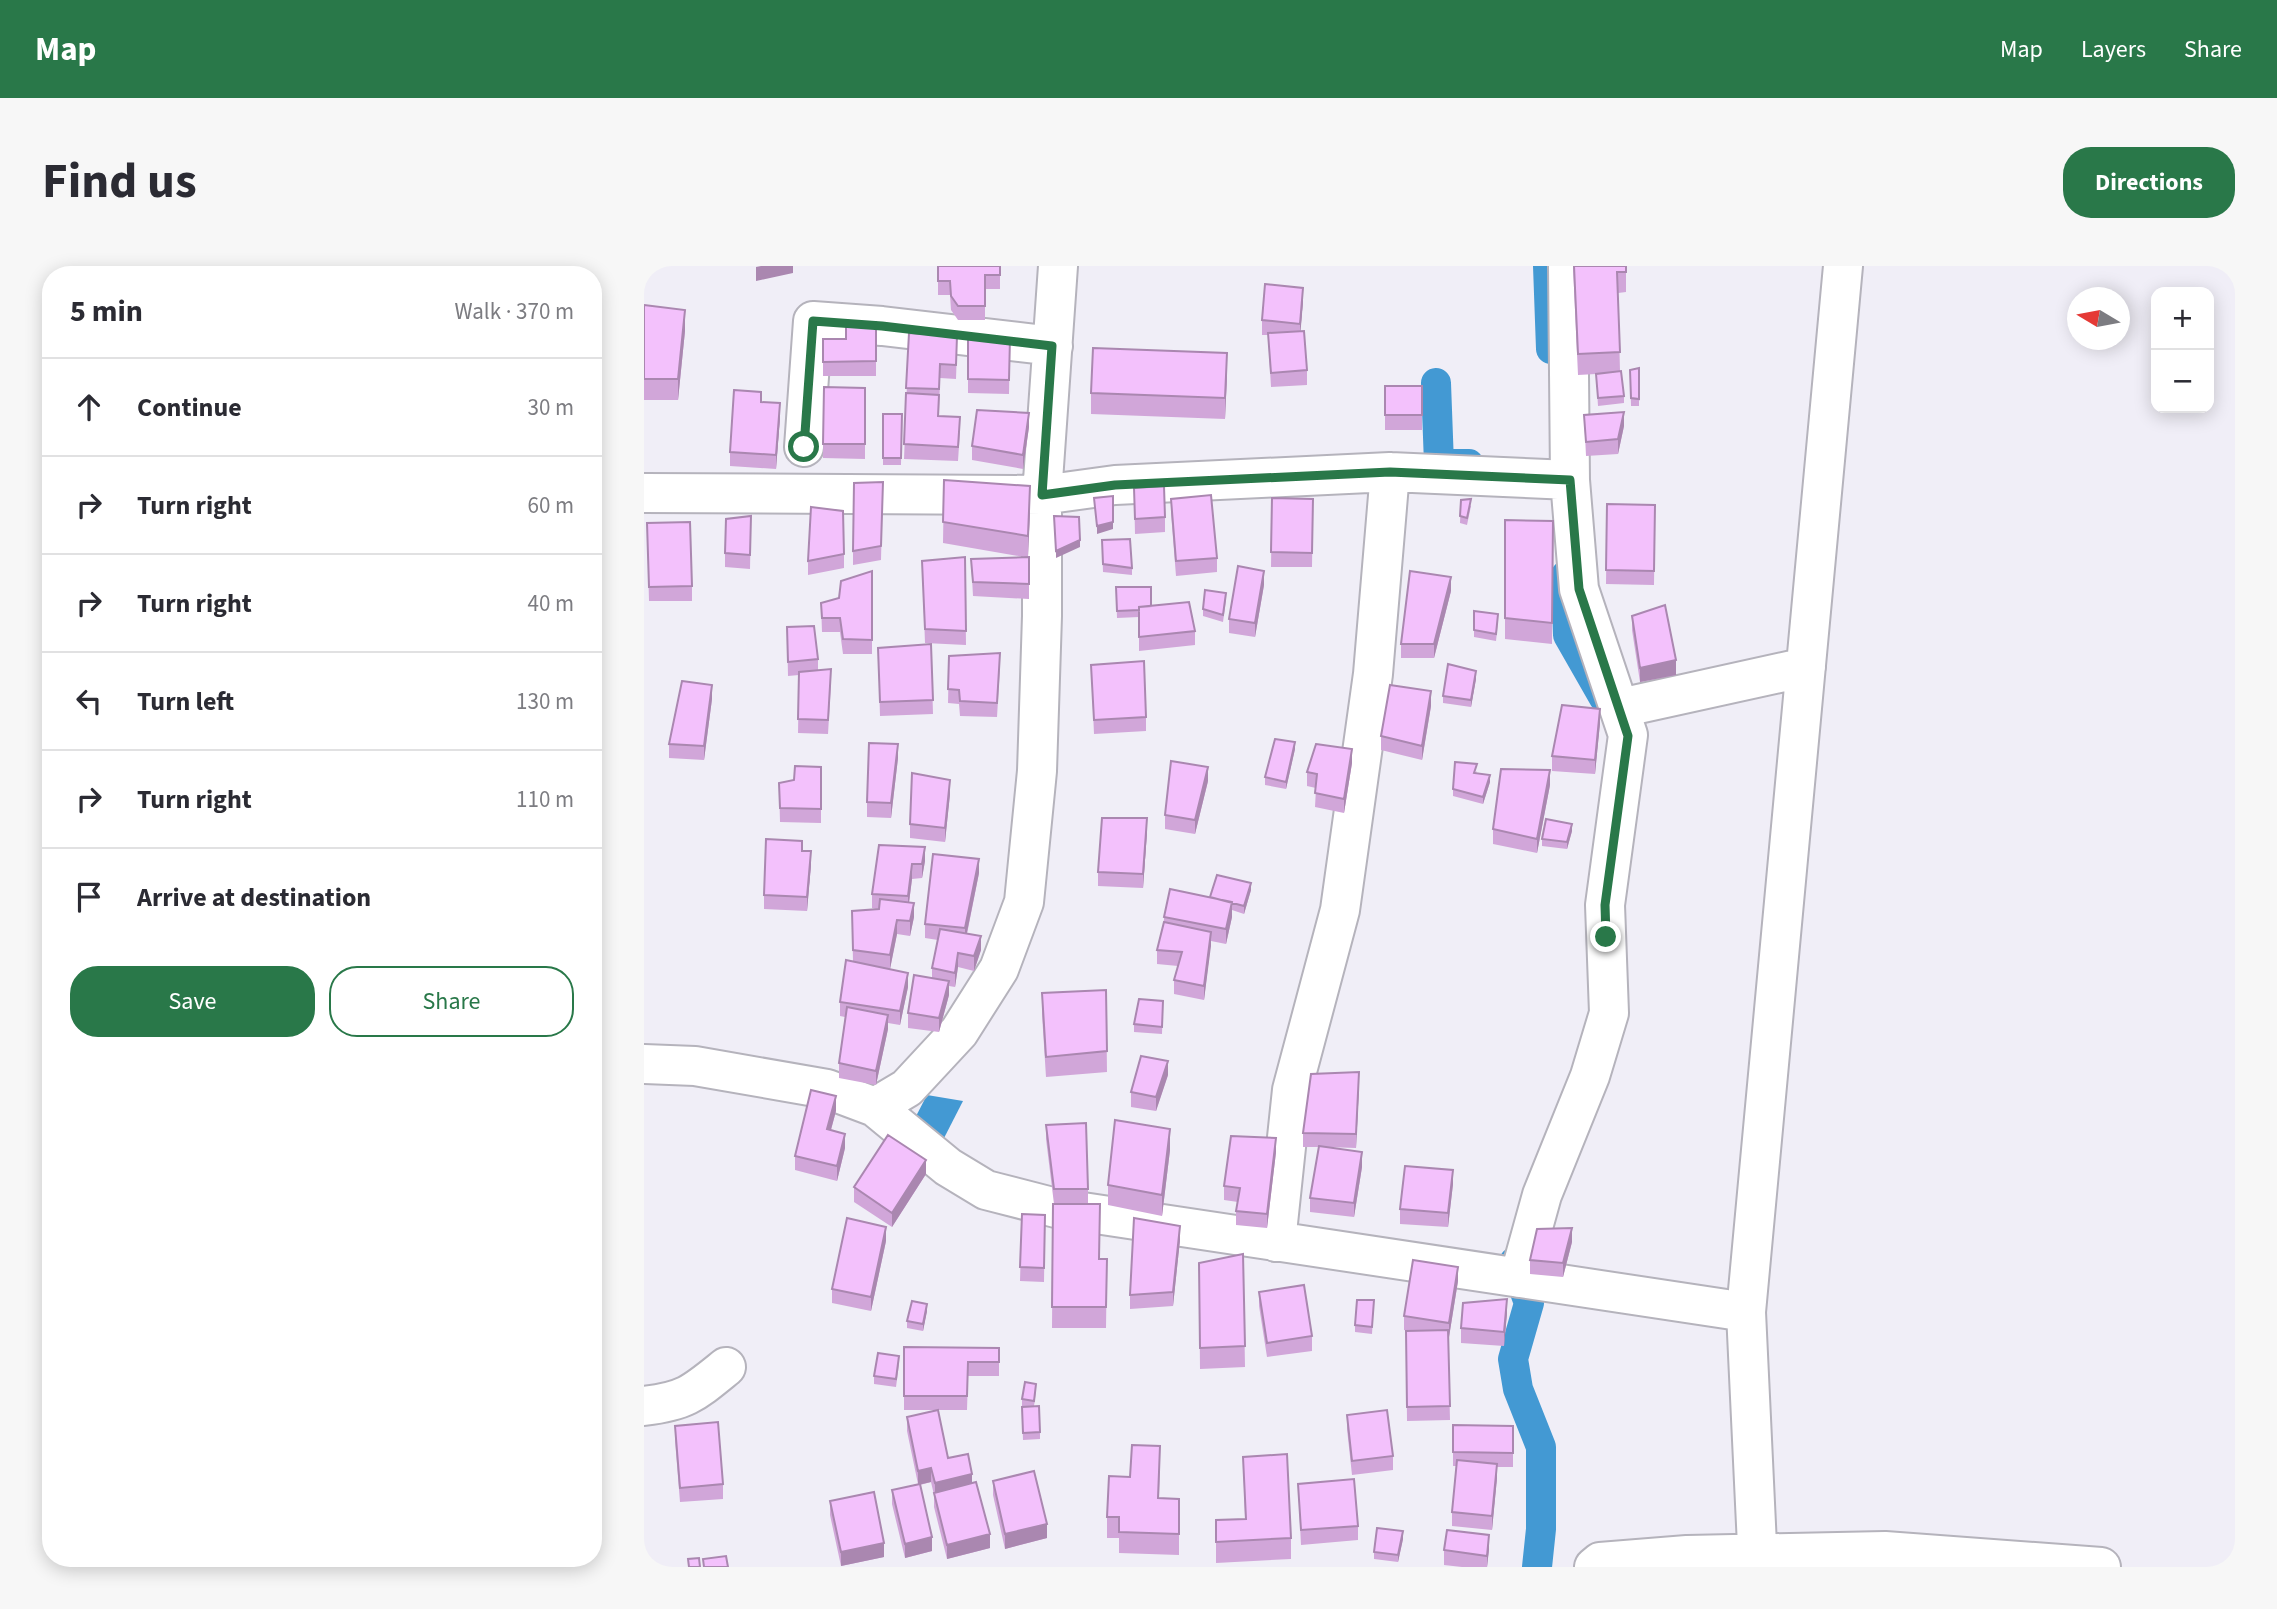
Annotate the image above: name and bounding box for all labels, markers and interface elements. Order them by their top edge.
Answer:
text: Map [35,26,96,73]
text: Map [2000,32,2043,67]
text: Layers [2081,32,2146,67]
text: Share [2184,32,2242,67]
text: Find us [42,147,197,217]
button: Directions [2063,147,2235,218]
north arrow [2067,287,2130,350]
map controls [2151,287,2214,413]
button: + [2151,287,2214,350]
text: 5 min [70,290,143,333]
text: Walk · 370 m [455,295,574,328]
button: − [2151,350,2214,413]
icon: ahead [70,388,108,426]
text: Continue [137,389,242,426]
text: 30 m [527,391,574,424]
route start [788,431,819,462]
icon: right [70,486,108,524]
text: Turn right [137,487,252,524]
text: 60 m [527,489,574,522]
icon: right [70,584,108,622]
text: Turn right [137,585,252,622]
text: 40 m [527,587,574,620]
icon: left [70,682,108,720]
text: Turn left [137,683,234,720]
text: 130 m [516,685,574,718]
icon: right [70,780,108,818]
text: Turn right [137,781,252,818]
text: 110 m [516,783,574,816]
icon: arrive [70,878,108,916]
text: Arrive at destination [137,879,371,916]
route end [1590,921,1621,952]
button: Save [70,966,315,1037]
button: Share [329,966,574,1037]

